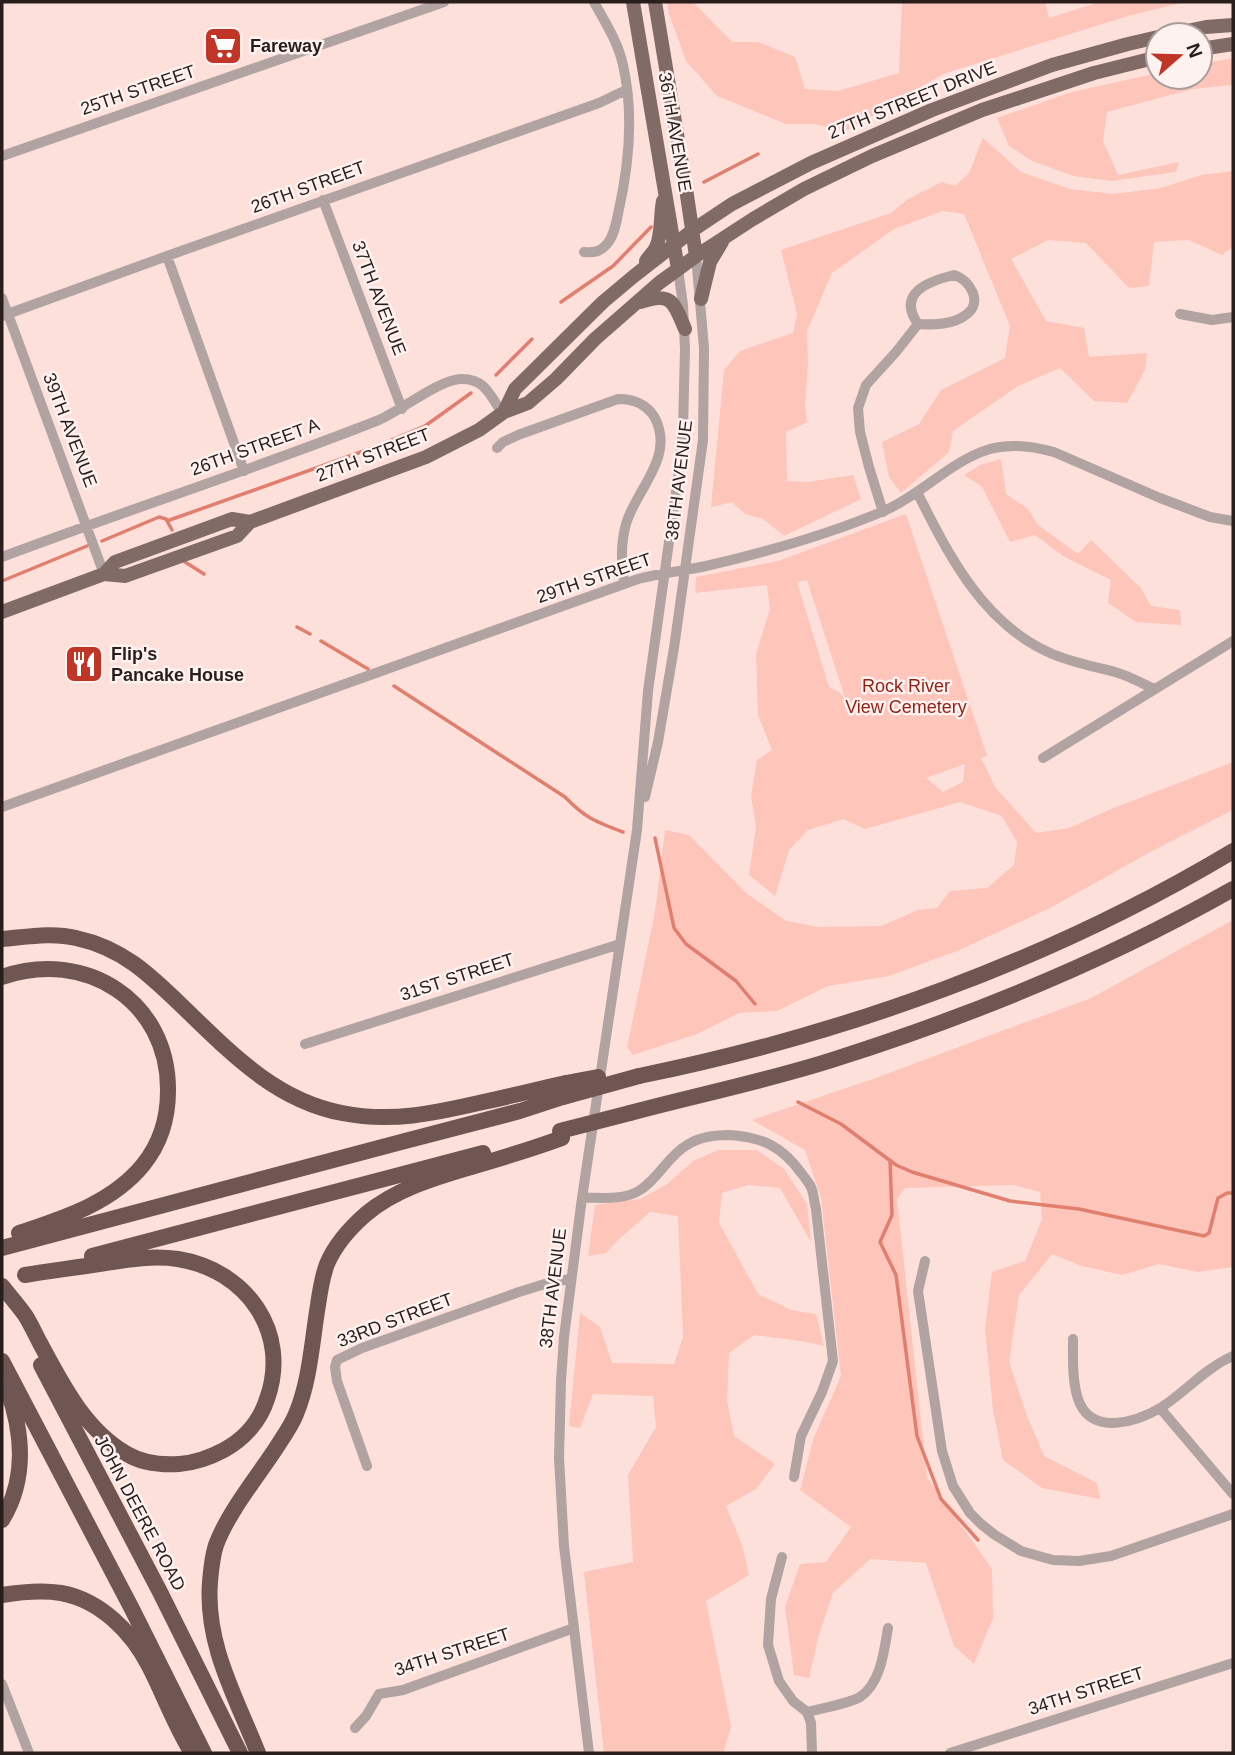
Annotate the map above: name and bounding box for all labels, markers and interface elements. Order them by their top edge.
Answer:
north arrow [1144,21,1214,91]
supermarket icon: Fareway [202,25,244,67]
place label: Fareway [250,36,322,56]
text: N [1182,40,1207,60]
street label: 27TH STREET DRIVE [825,57,999,143]
street label: 25TH STREET [78,61,198,119]
street label: 36TH AVENUE [655,71,695,193]
street label: 26TH STREET [248,157,368,217]
street label: 37TH AVENUE [348,238,410,358]
street label: 39TH AVENUE [39,370,101,490]
street label: 26TH STREET A [188,414,322,480]
street label: 38TH AVENUE [662,419,696,541]
street label: 27TH STREET [313,424,433,486]
street label: 29TH STREET [534,549,654,607]
restaurant icon: Flip's Pancake House [63,643,105,685]
place label: Flip's Pancake House [111,644,244,685]
park label: Rock River View Cemetery [845,676,967,717]
street label: 31ST STREET [397,949,517,1005]
street label: 38TH AVENUE [536,1227,570,1349]
street label: 33RD STREET [334,1289,456,1351]
street label: JOHN DEERE ROAD [91,1432,189,1594]
street label: 34TH STREET [392,1624,512,1680]
street label: 34TH STREET [1026,1663,1146,1719]

